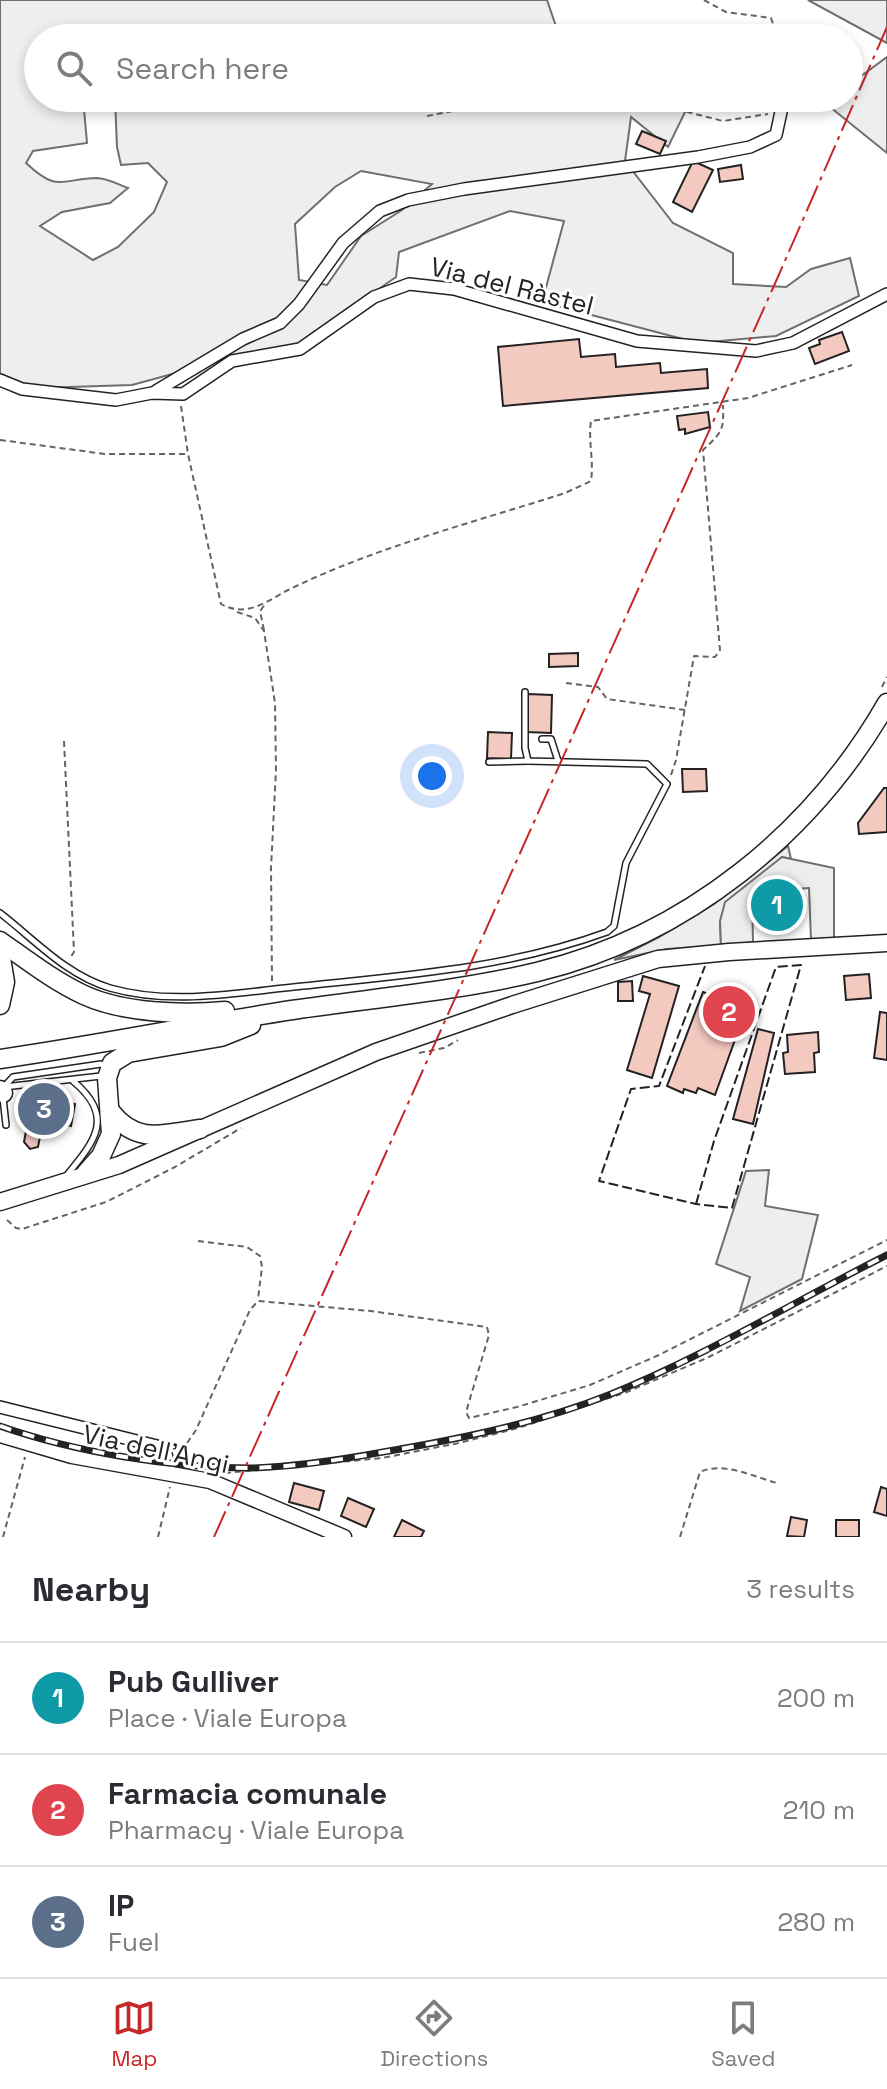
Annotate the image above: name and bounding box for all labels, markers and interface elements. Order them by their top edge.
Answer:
search box [24,24,863,112]
icon: search [52,46,96,90]
text: Search here [116,49,289,88]
street label: Via del Ràstel [427,249,597,323]
your location [412,756,452,796]
pin: 1 [751,875,803,935]
pin: 2 [703,982,755,1042]
pin: 3 [18,1079,70,1139]
street label: Via dell'Angi [80,1417,232,1481]
text: Nearby [32,1568,150,1611]
text: 3 results [746,1572,855,1606]
text: Pub Gulliver [108,1662,279,1701]
text: 1 [52,1681,64,1715]
text: 200 m [777,1681,855,1715]
text: Place · Viale Europa [108,1701,347,1735]
text: Farmacia comunale [108,1774,387,1813]
text: 2 [50,1793,66,1827]
text: 210 m [783,1793,855,1827]
text: Pharmacy · Viale Europa [108,1813,404,1847]
text: IP [108,1886,134,1925]
text: 3 [50,1905,66,1939]
text: 280 m [777,1905,855,1939]
text: Fuel [108,1925,160,1959]
tab: Map [112,1996,157,2072]
tab: Directions [380,1996,488,2072]
tab: Saved [711,1996,775,2072]

